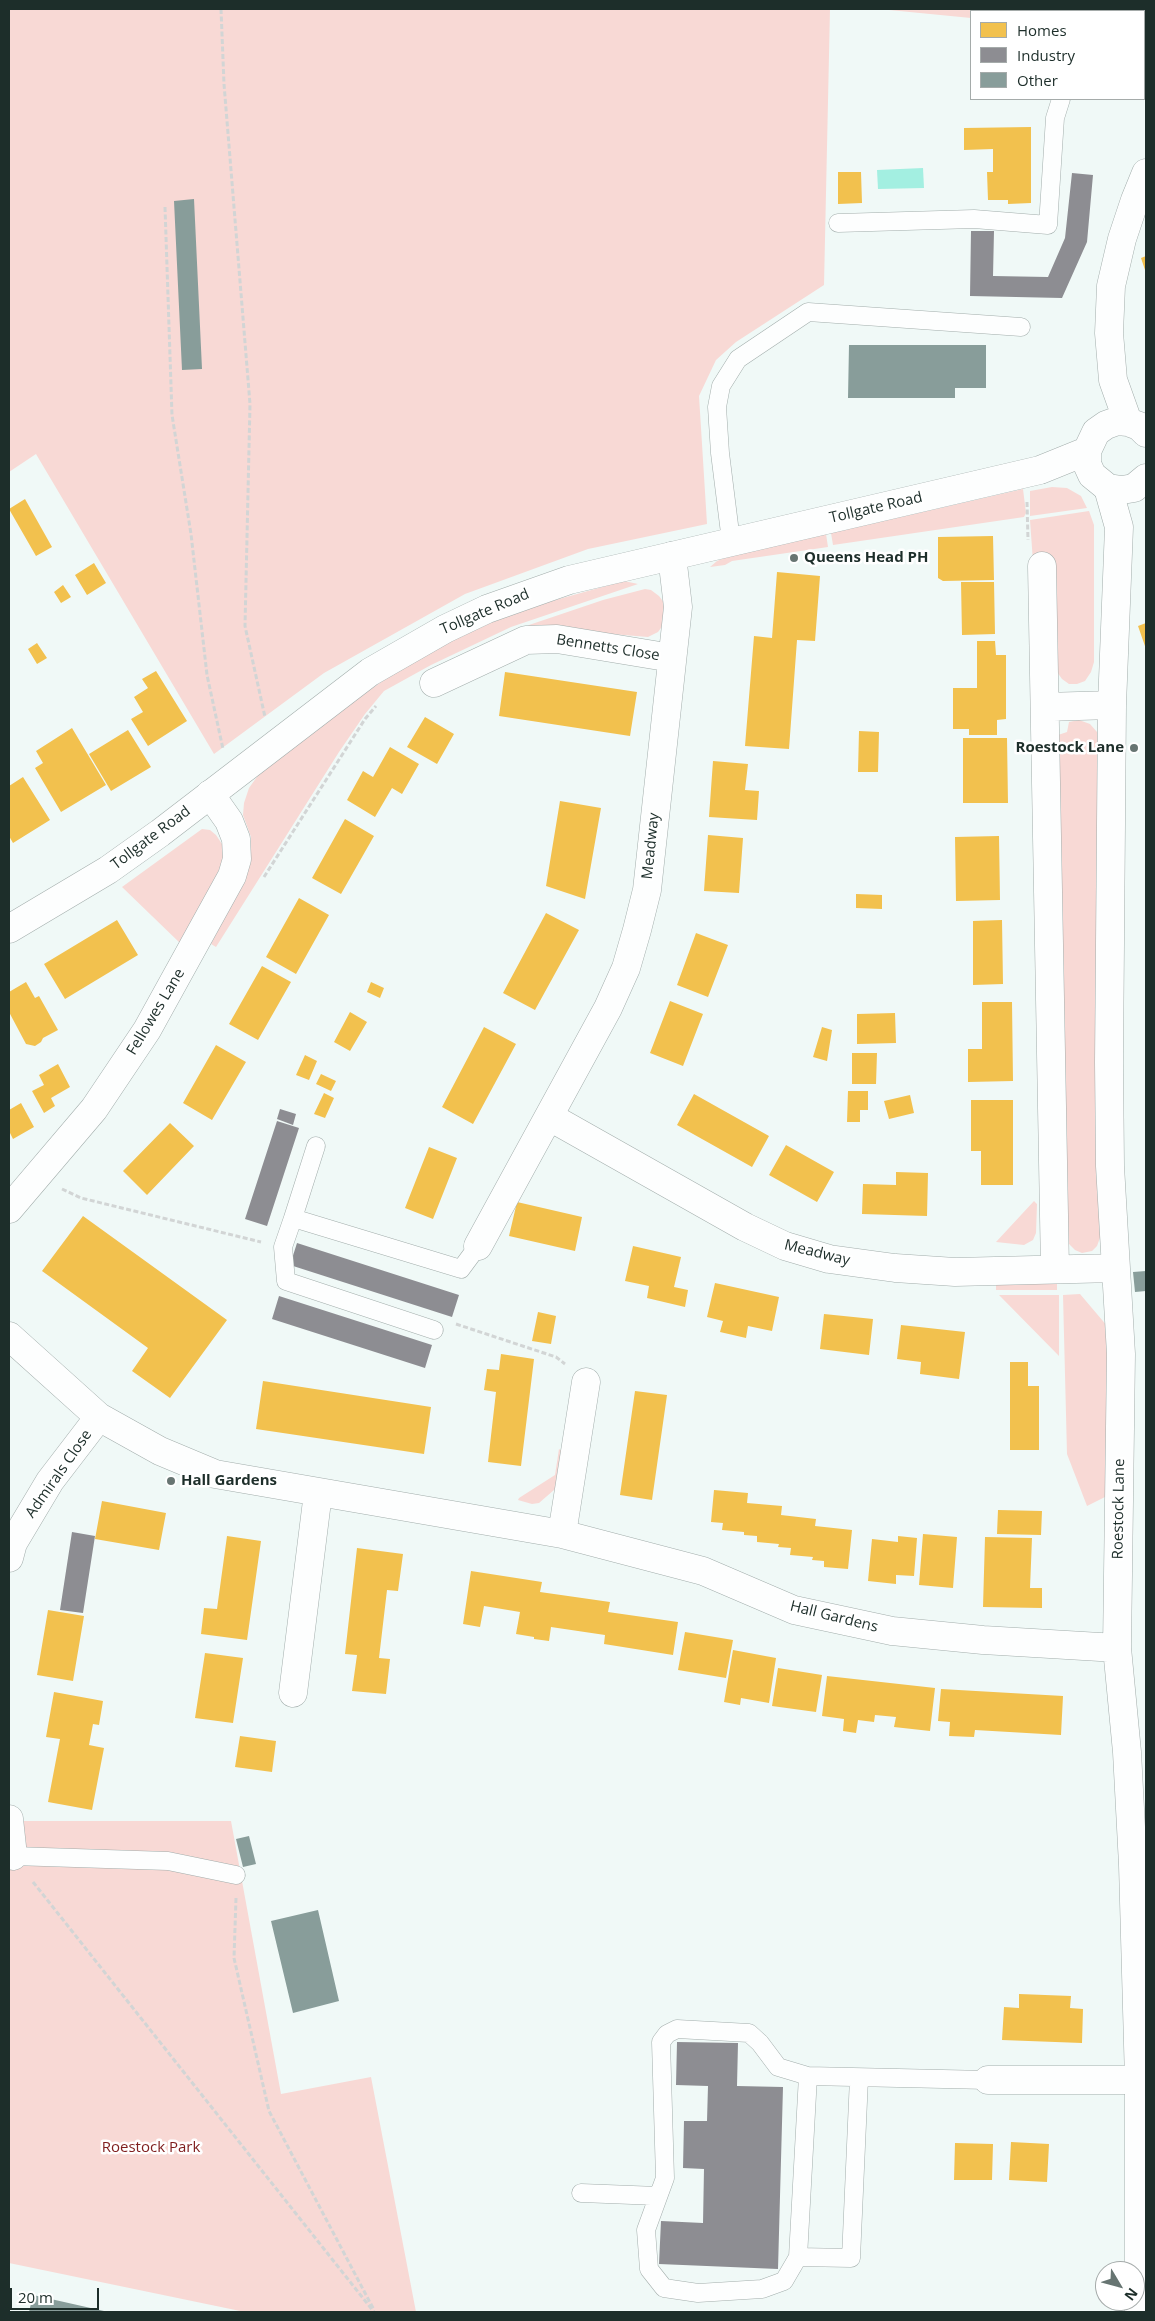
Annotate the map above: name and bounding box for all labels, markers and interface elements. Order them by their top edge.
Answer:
legend [970,10,1145,100]
text: Homes [1017,20,1067,40]
text: Industry [1017,45,1075,65]
text: Other [1017,70,1058,90]
street label: Tollgate Road [828,489,924,527]
place label: Queens Head PH [804,549,928,567]
marker: Queens Head PH [788,552,800,564]
street label: Tollgate Road [438,585,532,639]
street label: Bennetts Close [555,631,661,665]
place label: Roestock Lane [1016,739,1124,757]
marker: Roestock Lane [1128,742,1140,754]
street label: Tollgate Road [108,802,194,874]
street label: Meadway [639,812,663,880]
street label: Fellowes Lane [123,966,189,1058]
street label: Meadway [782,1236,852,1270]
street label: Admirals Close [22,1426,96,1522]
street label: Roestock Lane [1109,1458,1129,1560]
place label: Hall Gardens [181,1472,277,1490]
marker: Hall Gardens [165,1475,177,1487]
street label: Hall Gardens [788,1597,880,1637]
park label: Roestock Park [102,2139,200,2157]
north arrow [1095,2261,1145,2311]
scale bar [12,2278,101,2310]
text: N [1121,2284,1143,2305]
text: 20 m [18,2287,53,2307]

